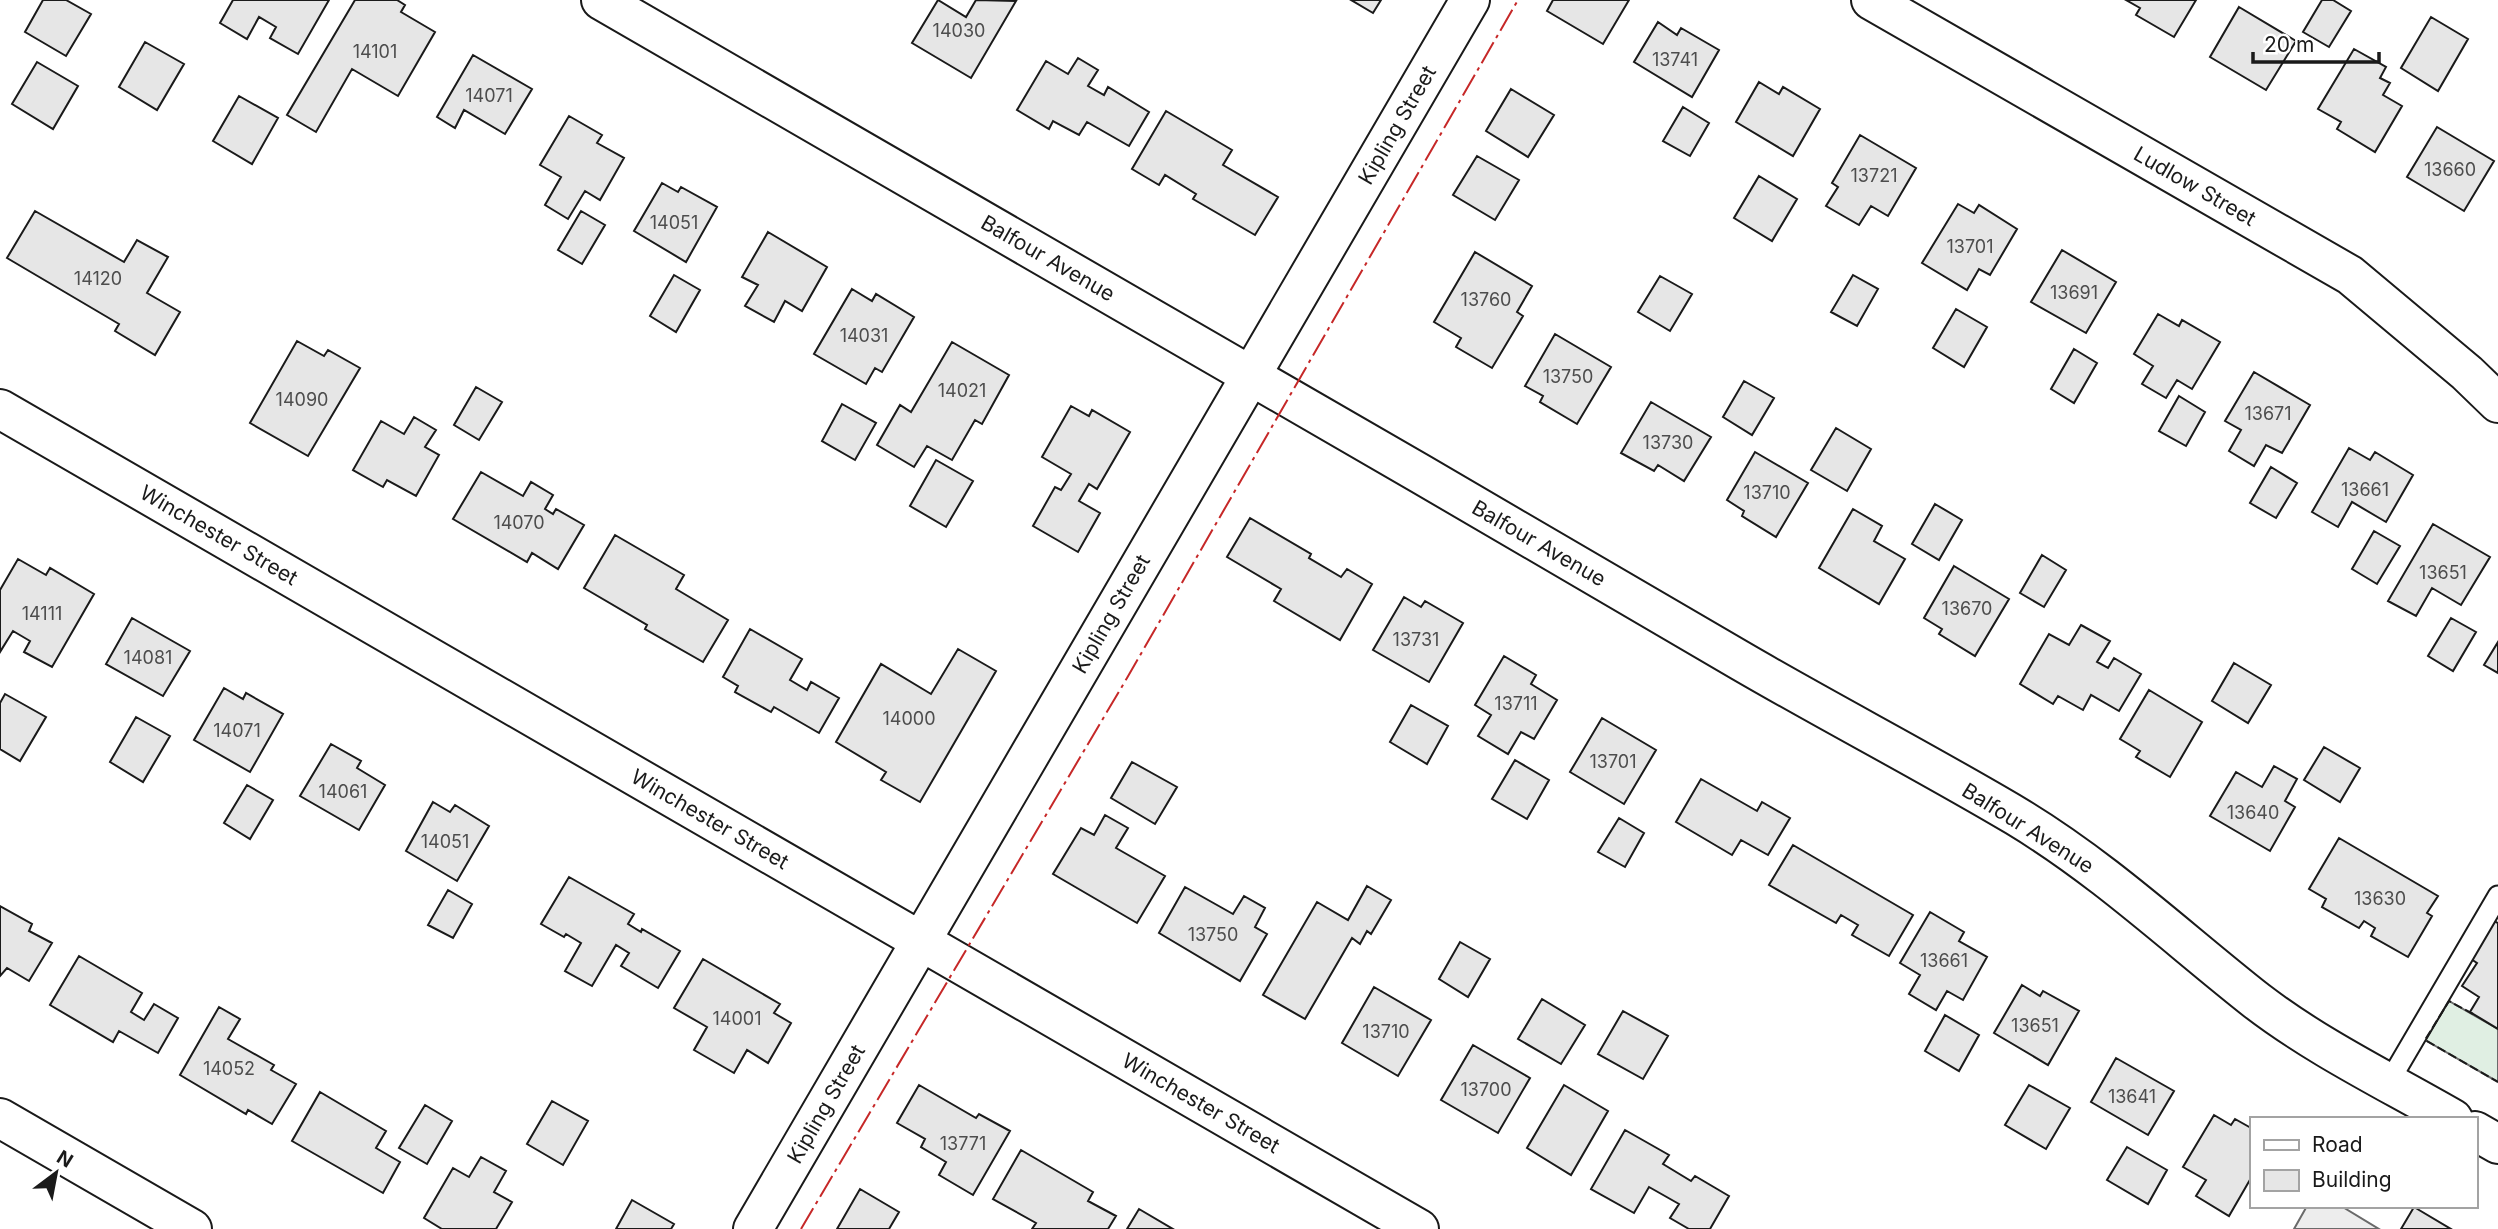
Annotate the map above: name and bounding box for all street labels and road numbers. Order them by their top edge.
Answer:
street label: Kipling Street [1353,61,1441,189]
street label: Ludlow Street [2130,141,2261,231]
street label: Balfour Avenue [977,210,1119,306]
street label: Winchester Street [136,480,302,590]
street label: Balfour Avenue [1468,495,1610,591]
street label: Kipling Street [1067,550,1155,678]
street label: Winchester Street [627,764,793,874]
street label: Balfour Avenue [1958,778,2098,878]
street label: Kipling Street [782,1040,870,1168]
street label: Winchester Street [1118,1048,1284,1158]

